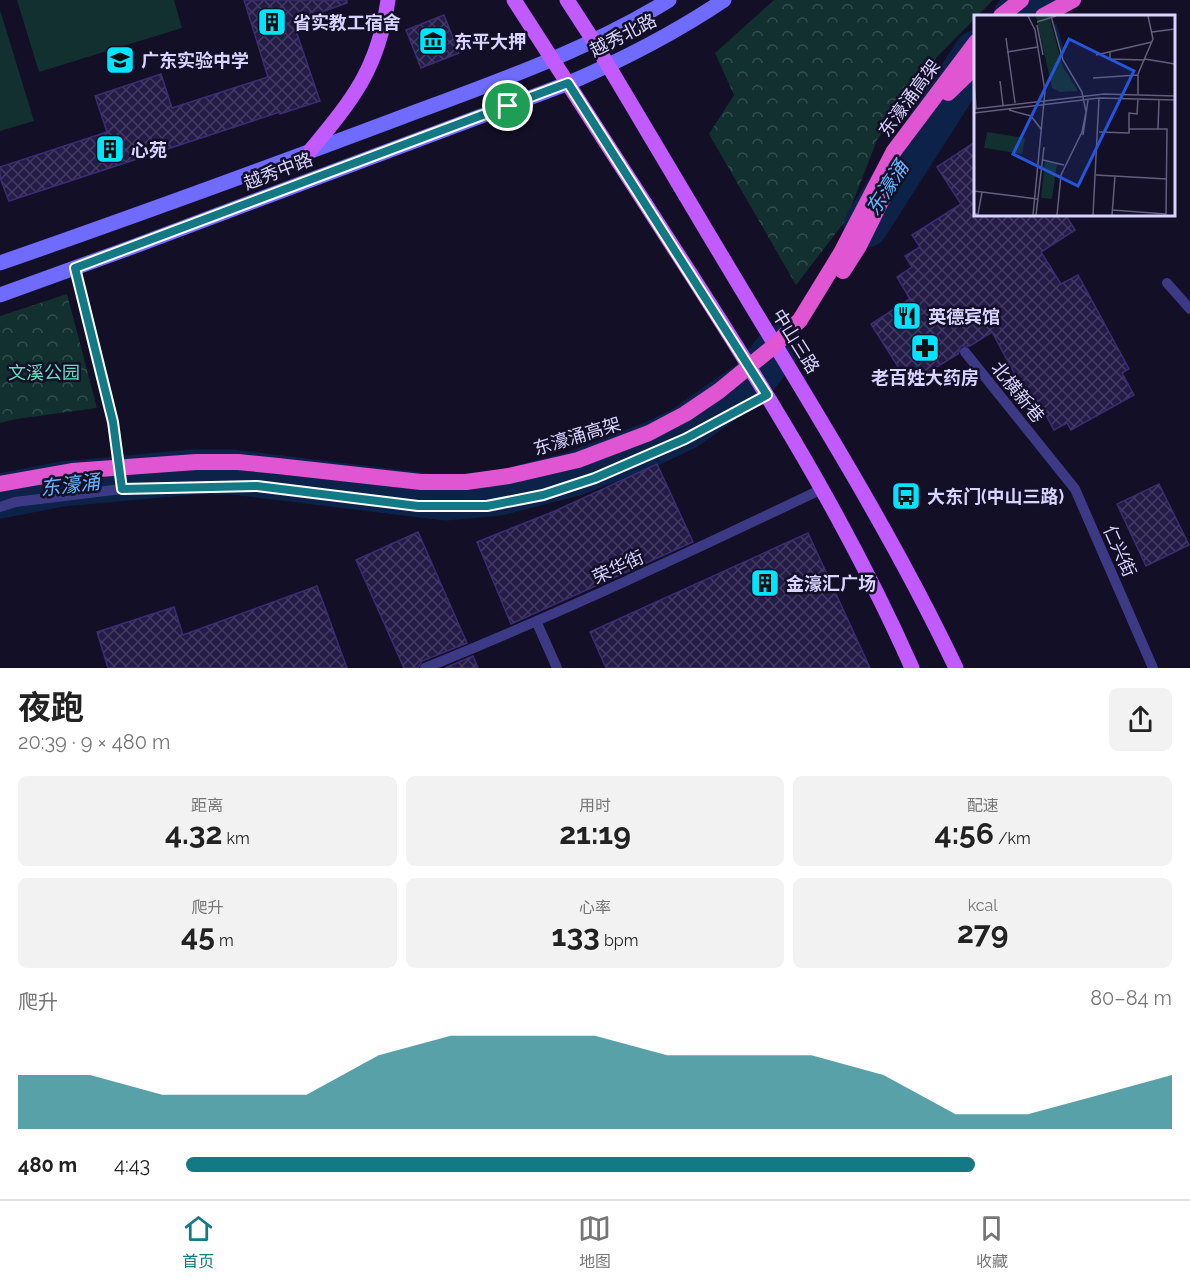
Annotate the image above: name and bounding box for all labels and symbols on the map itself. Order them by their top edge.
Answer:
building icon: 省实教工宿舍 [256,6,288,38]
street label: 越秀北路 [586,9,660,61]
place label: 省实教工宿舍 [293,12,401,33]
inset map [974,15,1175,216]
museum icon: 东平大押 [417,25,449,57]
place label: 东平大押 [454,31,526,52]
school or university icon: 广东实验中学 [104,44,136,76]
place label: 广东实验中学 [141,50,249,71]
street label: 东濠涌高架 [874,55,944,141]
pin [482,80,533,131]
building icon: 心苑 [94,133,126,165]
place label: 心苑 [131,139,167,160]
street label: 越秀中路 [241,148,315,194]
water label: 东濠涌 [861,155,914,220]
restaurant icon: 英德宾馆 [891,300,923,332]
street label: 中山三路 [768,305,824,377]
place label: 英德宾馆 [928,306,1000,327]
pharmacy icon: 老百姓大药房 [909,332,941,364]
street label: 北横新巷 [987,357,1049,427]
park label: 文溪公园 [8,362,80,383]
place label: 老百姓大药房 [871,367,979,388]
street label: 东濠涌高架 [531,413,623,459]
water label: 东濠涌 [39,469,103,501]
bus stop icon: 大东门(中山三路) [890,480,922,512]
place label: 大东门(中山三路) [927,486,1064,507]
street label: 仁兴街 [1099,522,1141,580]
street label: 荣华街 [589,546,647,588]
building icon: 金濠汇广场 [749,567,781,599]
place label: 金濠汇广场 [786,573,876,594]

